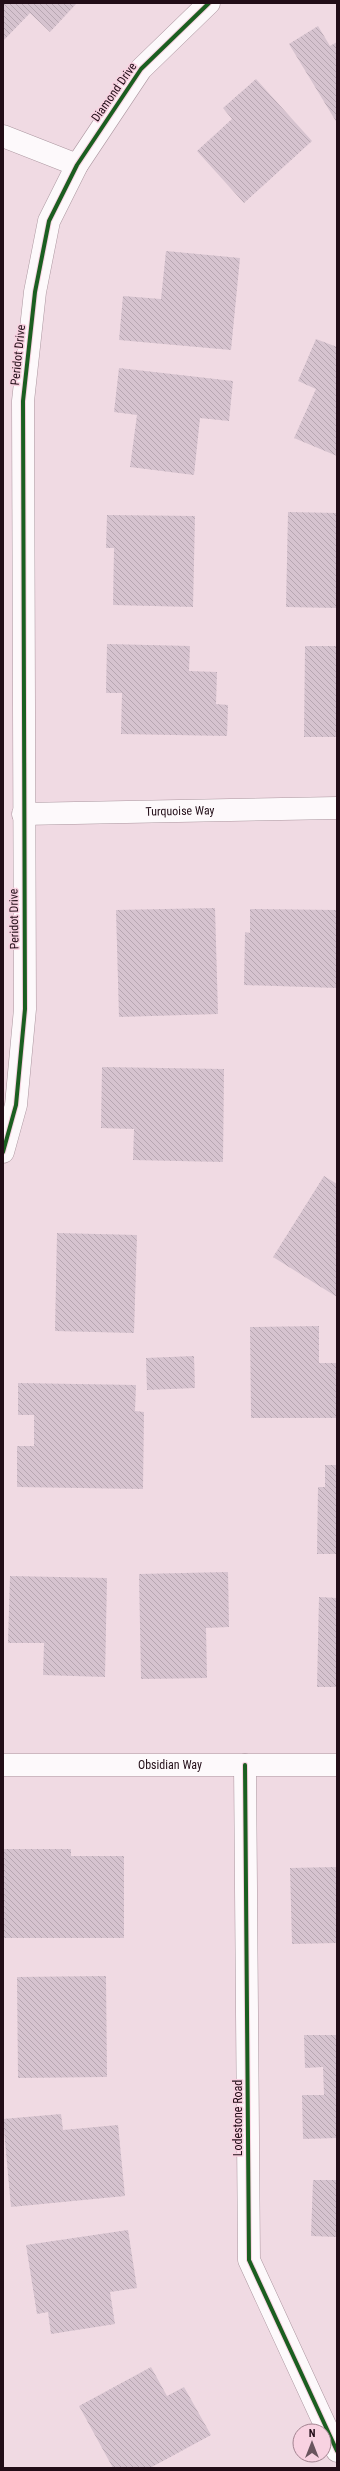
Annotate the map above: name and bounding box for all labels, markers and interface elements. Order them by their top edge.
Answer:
street label: Diamond Drive [89,59,140,124]
street label: Peridot Drive [8,324,28,386]
street label: Turquoise Way [145,803,215,819]
street label: Peridot Drive [6,888,22,950]
street label: Obsidian Way [138,1758,202,1772]
street label: Lodestone Road [231,2080,245,2156]
north arrow [292,2423,332,2463]
text: N [309,2427,316,2440]

